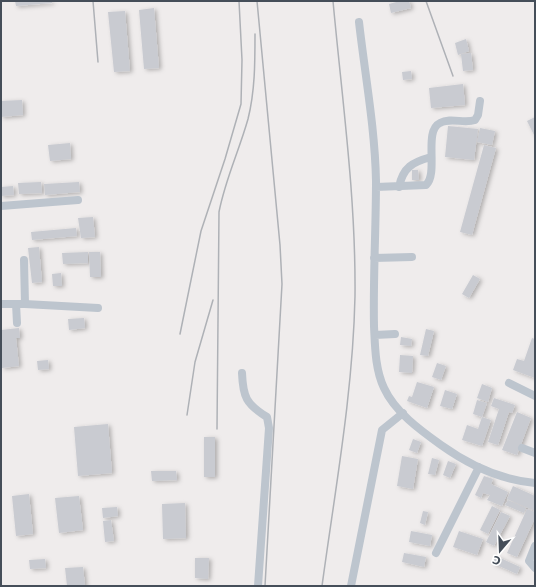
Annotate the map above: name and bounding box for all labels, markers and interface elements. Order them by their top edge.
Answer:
north arrow [480,531,520,571]
text: С [491,553,503,567]

